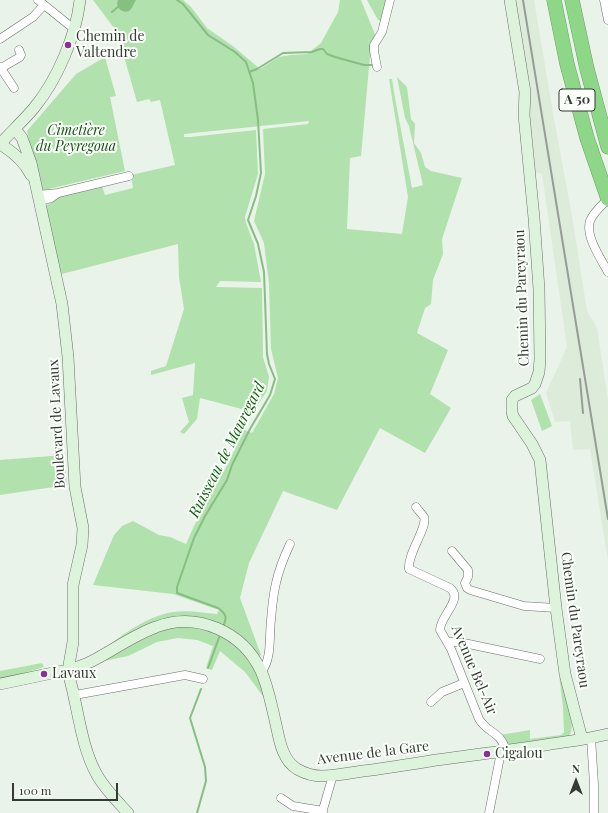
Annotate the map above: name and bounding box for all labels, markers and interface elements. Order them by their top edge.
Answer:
place label: Chemin de Valtendre [76,29,145,62]
marker: Chemin de Valtendre [63,40,73,50]
road number: A 50 [559,89,595,111]
park label: Cimetière du Peyregoua [36,123,116,156]
street label: Chemin du Pareyraou [511,229,533,367]
street label: Boulevard de Lavaux [45,359,69,489]
water label: Ruisseau de Mauregard [185,379,269,521]
street label: Chemin du Pareyraou [557,551,593,689]
street label: Avenue Bel-Air [448,623,500,717]
place label: Lavaux [52,666,96,682]
marker: Lavaux [39,669,49,679]
street label: Avenue de la Gare [316,738,430,768]
place label: Cigalou [495,746,543,762]
marker: Cigalou [482,749,492,759]
north arrow [556,761,596,801]
text: N [572,761,580,776]
scale bar [14,775,120,801]
text: 100 m [19,782,51,798]

